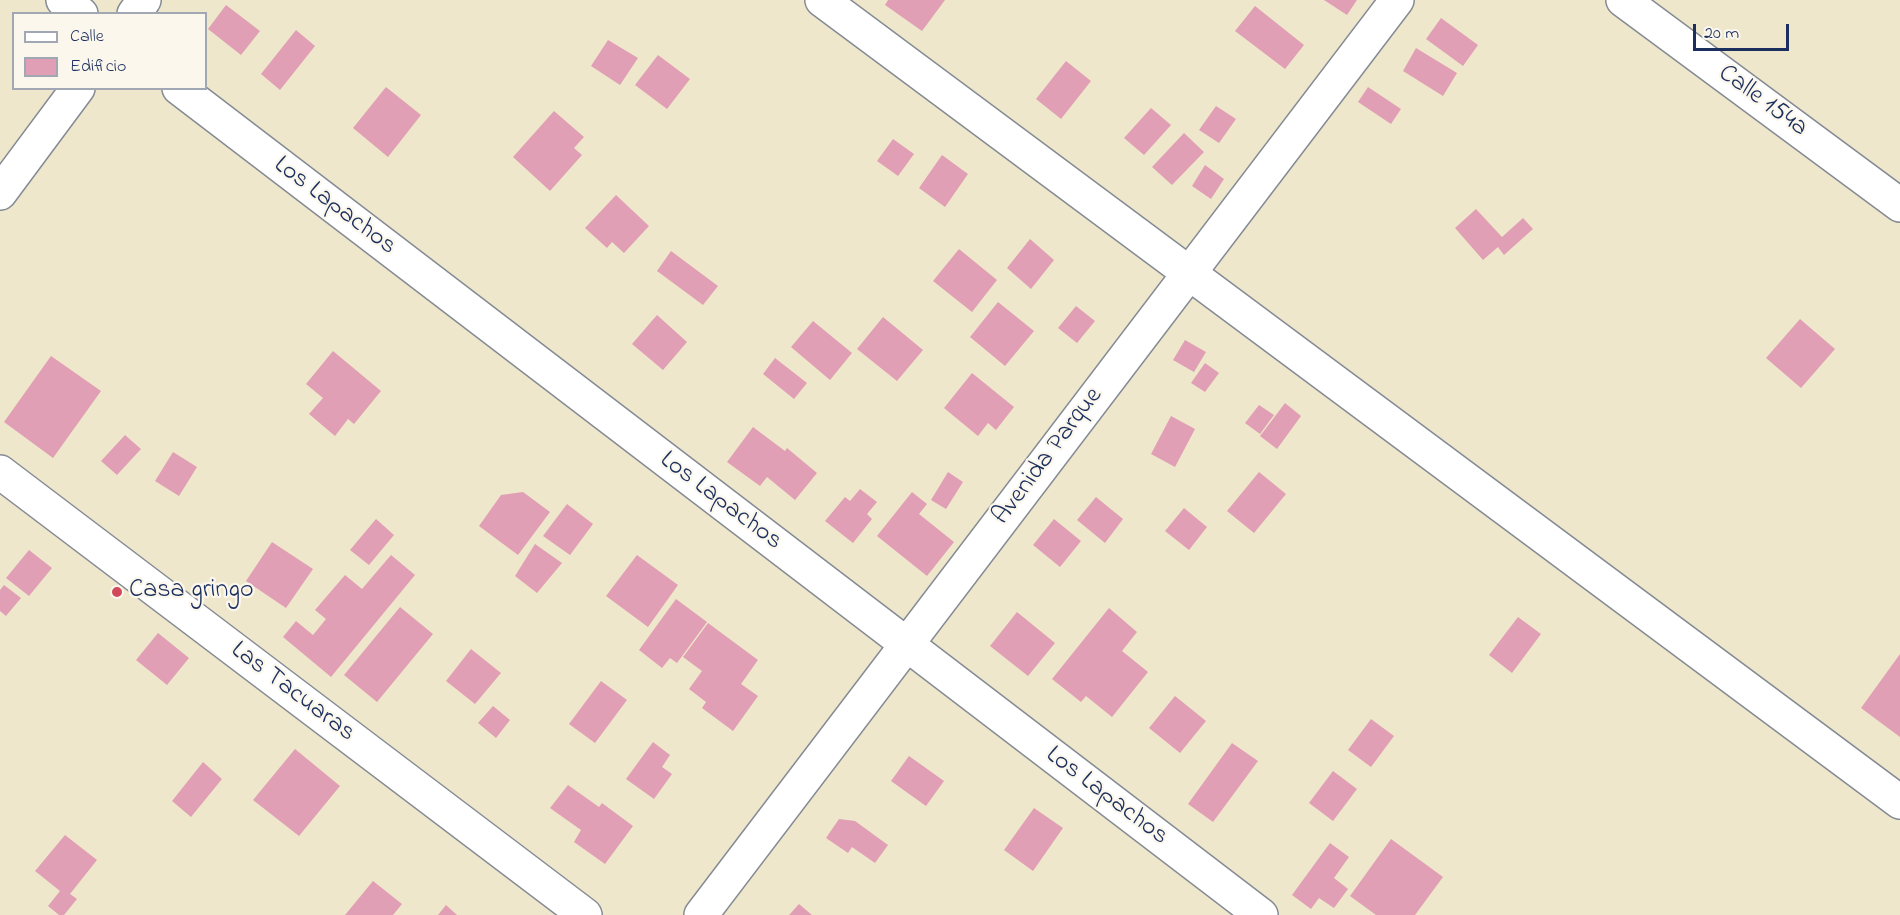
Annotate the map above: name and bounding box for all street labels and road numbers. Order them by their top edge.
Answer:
street label: Calle 154a [1711,59,1813,145]
street label: Los Lapachos [267,151,401,263]
street label: Avenida Parque [987,382,1111,532]
street label: Los Lapachos [653,446,787,558]
street label: Las Tacuaras [223,636,361,750]
street label: Los Lapachos [1039,741,1173,853]

